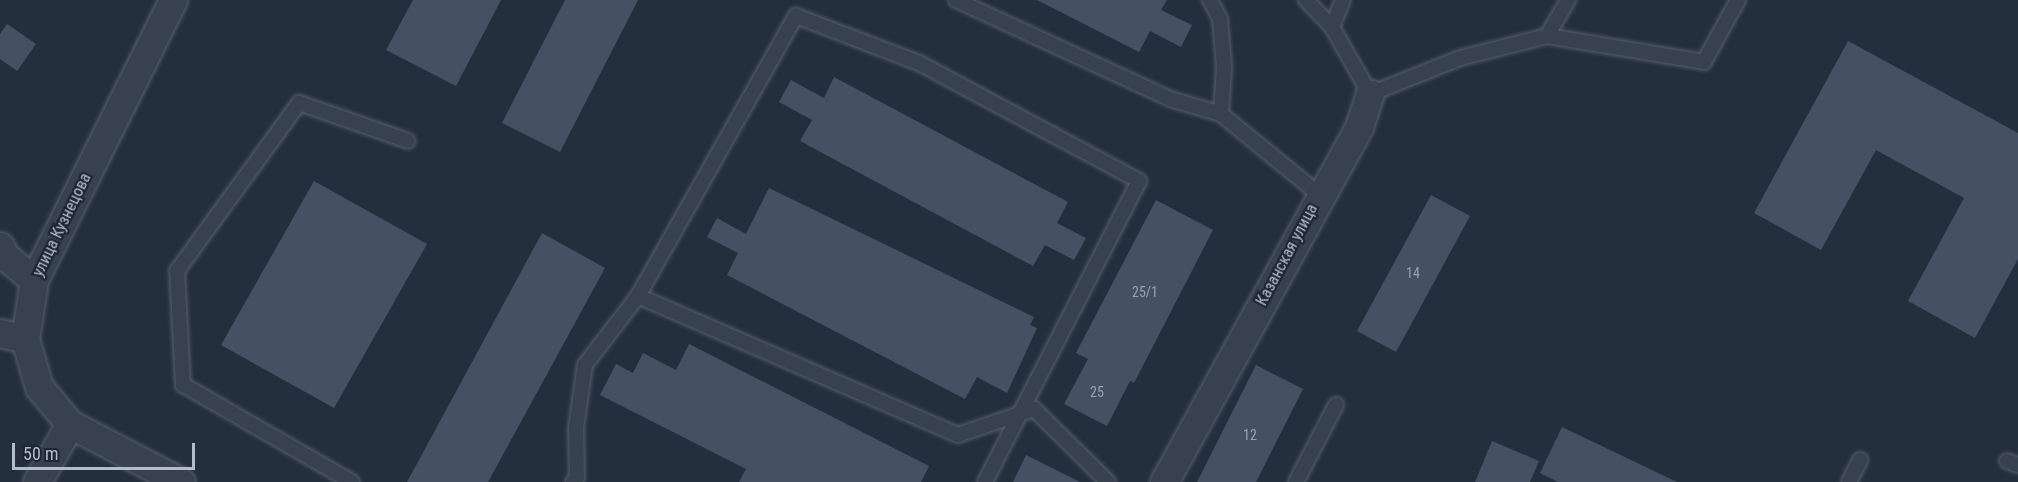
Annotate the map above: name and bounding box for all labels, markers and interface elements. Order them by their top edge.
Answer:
street label: улица Кузнецова [29,170,95,280]
street label: Казанская улица [1252,201,1322,309]
house number: 14 [1406,265,1420,281]
house number: 25/1 [1132,284,1158,300]
house number: 25 [1090,384,1104,400]
house number: 12 [1243,427,1257,443]
scale bar [15,431,198,469]
text: 50 m [23,443,58,464]

